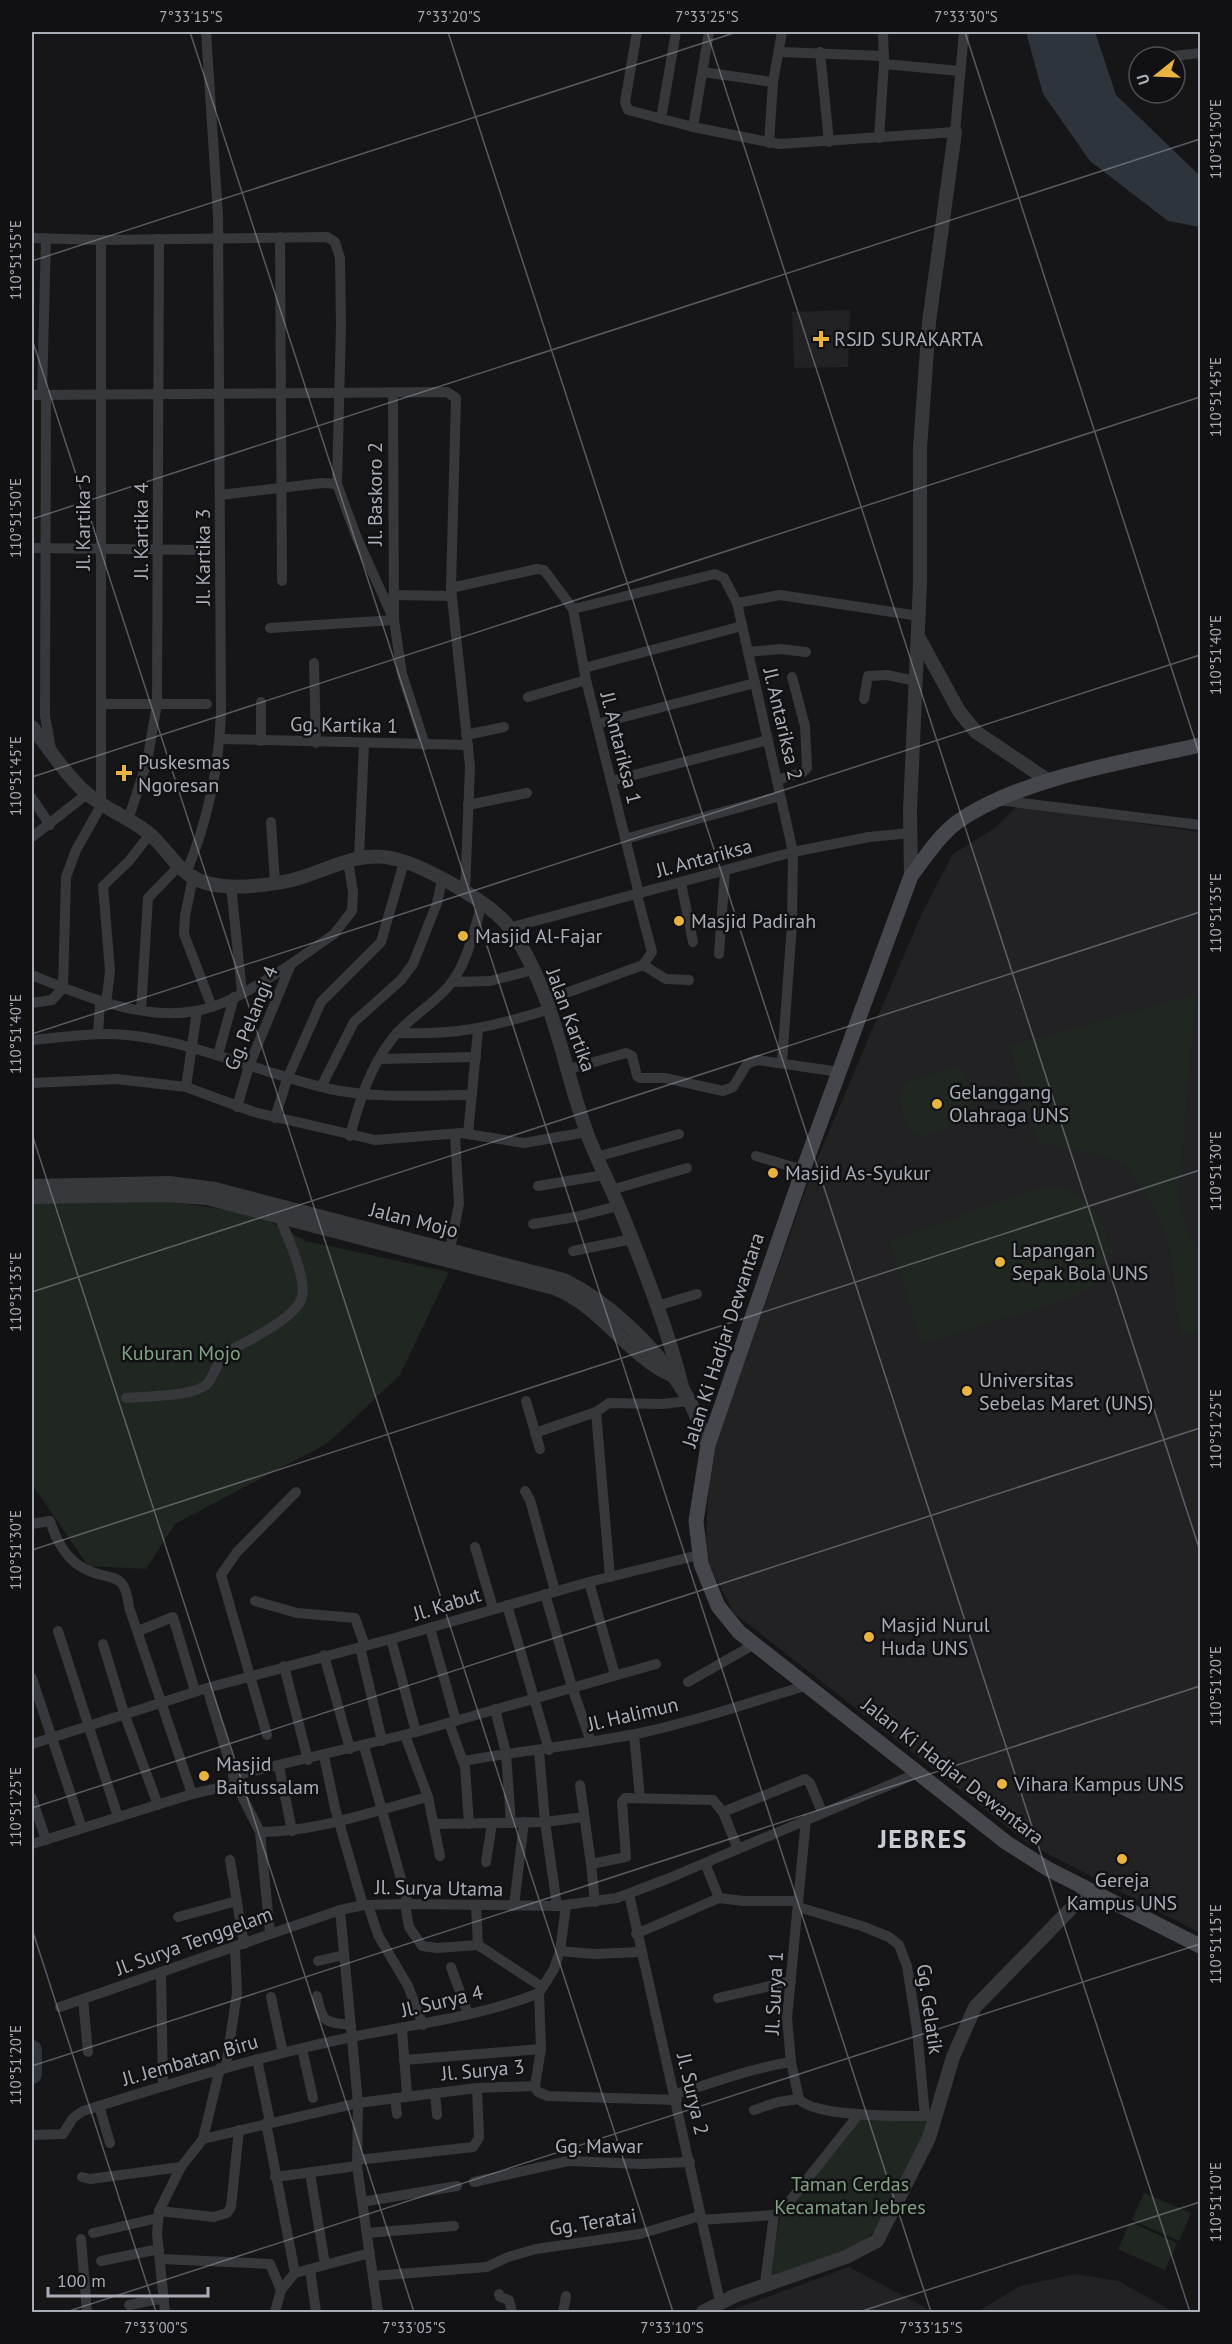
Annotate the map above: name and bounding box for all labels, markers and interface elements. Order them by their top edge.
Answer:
text: 7°33'15"S [159,7,223,26]
text: 7°33'20"S [417,7,481,26]
text: 7°33'25"S [675,7,739,26]
text: 7°33'30"S [934,7,998,26]
north arrow [1127,45,1187,105]
text: U [1132,72,1154,88]
text: 110°51'50"E [1206,99,1225,179]
text: 110°51'55"E [6,220,25,300]
place label: RSJD SURAKARTA [834,326,983,352]
marker: RSJD SURAKARTA [812,330,830,348]
text: 110°51'45"E [1206,357,1225,437]
street label: Jl. Baskoro 2 [362,442,388,547]
street label: Jl. Kartika 5 [70,474,96,571]
text: 110°51'50"E [6,478,25,558]
street label: Jl. Kartika 4 [128,483,154,580]
street label: Jl. Kartika 3 [190,509,216,606]
text: 110°51'40"E [1206,615,1225,695]
street label: Jl. Antariksa 2 [757,664,809,783]
street label: Jl. Antariksa 1 [594,688,647,807]
street label: Gg. Kartika 1 [290,711,398,739]
text: 110°51'45"E [6,736,25,816]
place label: Puskesmas Ngoresan [138,749,230,798]
marker: Puskesmas Ngoresan [115,764,133,782]
street label: Jl. Antariksa [652,833,755,884]
text: 110°51'35"E [1206,873,1225,953]
place label: Masjid Padirah [691,908,816,934]
marker: Masjid Padirah [672,914,686,928]
place label: Masjid Al-Fajar [475,923,603,949]
marker: Masjid Al-Fajar [456,929,470,943]
street label: Gg. Pelangi 4 [218,962,284,1074]
street label: Jalan Kartika [540,964,602,1075]
text: 110°51'40"E [6,994,25,1074]
place label: Gelanggang Olahraga UNS [949,1079,1069,1128]
marker: Gelanggang Olahraga UNS [930,1097,944,1111]
text: 110°51'30"E [1206,1131,1225,1211]
place label: Masjid As-Syukur [785,1160,931,1186]
marker: Masjid As-Syukur [766,1166,780,1180]
street label: Jalan Mojo [366,1196,461,1244]
street label: Jalan Ki Hadjar Dewantara [676,1229,770,1452]
place label: Lapangan Sepak Bola UNS [1012,1237,1148,1286]
text: 110°51'35"E [6,1252,25,1332]
marker: Lapangan Sepak Bola UNS [993,1255,1007,1269]
park label: Kuburan Mojo [121,1340,241,1366]
place label: Universitas Sebelas Maret (UNS) [979,1367,1153,1416]
marker: Universitas Sebelas Maret (UNS) [960,1384,974,1398]
text: 110°51'25"E [1206,1389,1225,1469]
text: 110°51'30"E [6,1510,25,1590]
street label: Jl. Kabut [409,1581,484,1627]
place label: Masjid Nurul Huda UNS [881,1612,990,1661]
marker: Masjid Nurul Huda UNS [862,1630,876,1644]
text: 110°51'20"E [1206,1646,1225,1726]
street label: Jl. Halimun [584,1691,681,1737]
street label: Jalan Ki Hadjar Dewantara [856,1691,1049,1850]
place label: Masjid Baitussalam [216,1751,319,1800]
text: 110°51'25"E [6,1767,25,1847]
marker: Masjid Baitussalam [197,1769,211,1783]
place label: Vihara Kampus UNS [1013,1771,1184,1797]
marker: Vihara Kampus UNS [995,1777,1009,1791]
district label: JEBRES [877,1822,968,1855]
marker: Gereja Kampus UNS [1115,1852,1129,1866]
place label: Gereja Kampus UNS [1067,1867,1177,1916]
street label: Jl. Surya Utama [374,1874,503,1902]
street label: Jl. Surya Tenggelam [111,1901,276,1982]
text: 110°51'15"E [1206,1904,1225,1984]
street label: Jl. Surya 1 [759,1951,789,2036]
street label: Gg. Gelatik [911,1962,949,2056]
street label: Jl. Surya 4 [397,1979,486,2023]
text: 110°51'20"E [6,2025,25,2105]
street label: Jl. Jembatan Biru [118,2028,261,2092]
street label: Jl. Surya 2 [671,2049,715,2138]
street label: Jl. Surya 3 [439,2053,526,2087]
street label: Gg. Mawar [555,2133,643,2159]
text: 110°51'10"E [1206,2162,1225,2242]
park label: Taman Cerdas Kecamatan Jebres [774,2171,926,2220]
street label: Gg. Teratai [548,2202,638,2242]
scale bar [48,2260,208,2298]
text: 100 m [57,2269,106,2292]
text: 7°33'00"S [124,2318,188,2337]
text: 7°33'05"S [382,2318,446,2337]
text: 7°33'10"S [640,2318,704,2337]
text: 7°33'15"S [899,2318,963,2337]

